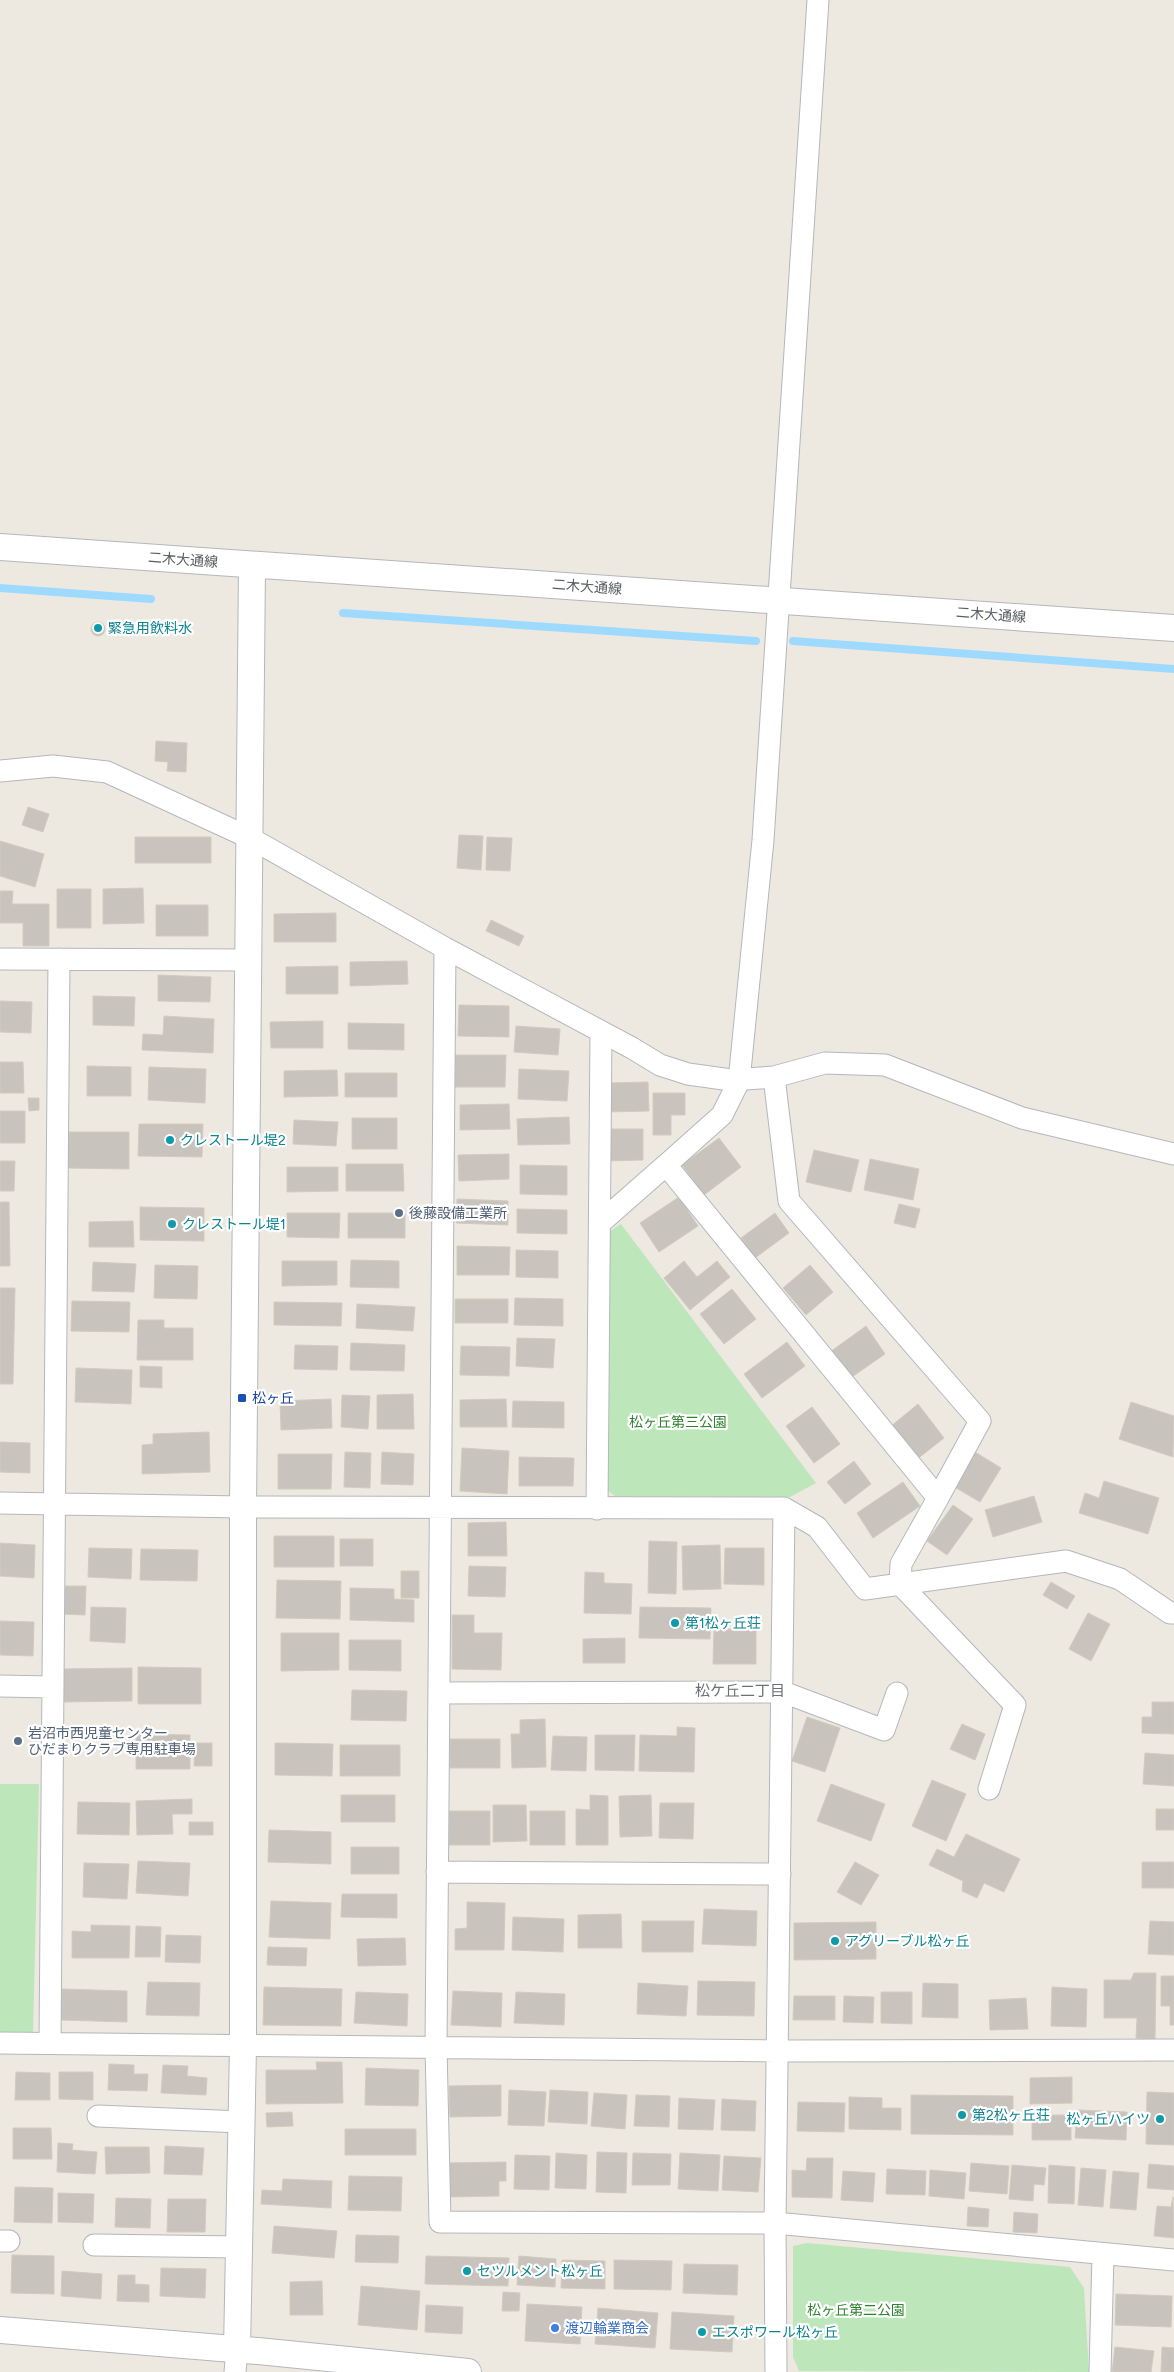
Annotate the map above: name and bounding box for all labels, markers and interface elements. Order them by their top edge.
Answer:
street label: 二木大通線 [147,549,219,571]
street label: 二木大通線 [551,576,623,598]
street label: 二木大通線 [955,604,1027,626]
place label: 緊急用飲料水 [108,620,192,637]
marker: 緊急用飲料水 [92,622,104,634]
place label: クレストール堤2 [180,1132,286,1149]
marker: クレストール堤2 [164,1134,176,1146]
place label: 後藤設備工業所 [409,1205,507,1222]
marker: 後藤設備工業所 [393,1207,405,1219]
place label: クレストール堤1 [182,1216,286,1233]
marker: クレストール堤1 [166,1218,178,1230]
place label: 松ヶ丘 [252,1390,294,1407]
marker: 松ヶ丘 [236,1392,248,1404]
park label: 松ヶ丘第三公園 [629,1414,727,1431]
place label: 第1松ヶ丘荘 [685,1615,761,1632]
marker: 第1松ヶ丘荘 [669,1617,681,1629]
district label: 松ケ丘二丁目 [695,1682,785,1700]
place label: 岩沼市西児童センター ひだまりクラブ専用駐車場 [28,1725,196,1758]
marker: 岩沼市西児童センター ひだまりクラブ専用駐車場 [12,1735,24,1747]
place label: アグリーブル松ヶ丘 [845,1933,969,1950]
marker: アグリーブル松ヶ丘 [829,1935,841,1947]
place label: 第2松ヶ丘荘 [972,2107,1050,2124]
marker: 第2松ヶ丘荘 [956,2109,968,2121]
place label: 松ヶ丘ハイツ [1066,2111,1150,2128]
marker: 松ヶ丘ハイツ [1154,2113,1166,2125]
place label: セツルメント松ヶ丘 [477,2263,603,2280]
marker: セツルメント松ヶ丘 [461,2265,473,2277]
park label: 松ヶ丘第二公園 [807,2302,905,2319]
place label: 渡辺輪業商会 [565,2320,649,2337]
marker: 渡辺輪業商会 [549,2322,561,2334]
place label: エスポワール松ヶ丘 [712,2324,838,2341]
marker: エスポワール松ヶ丘 [696,2326,708,2338]

